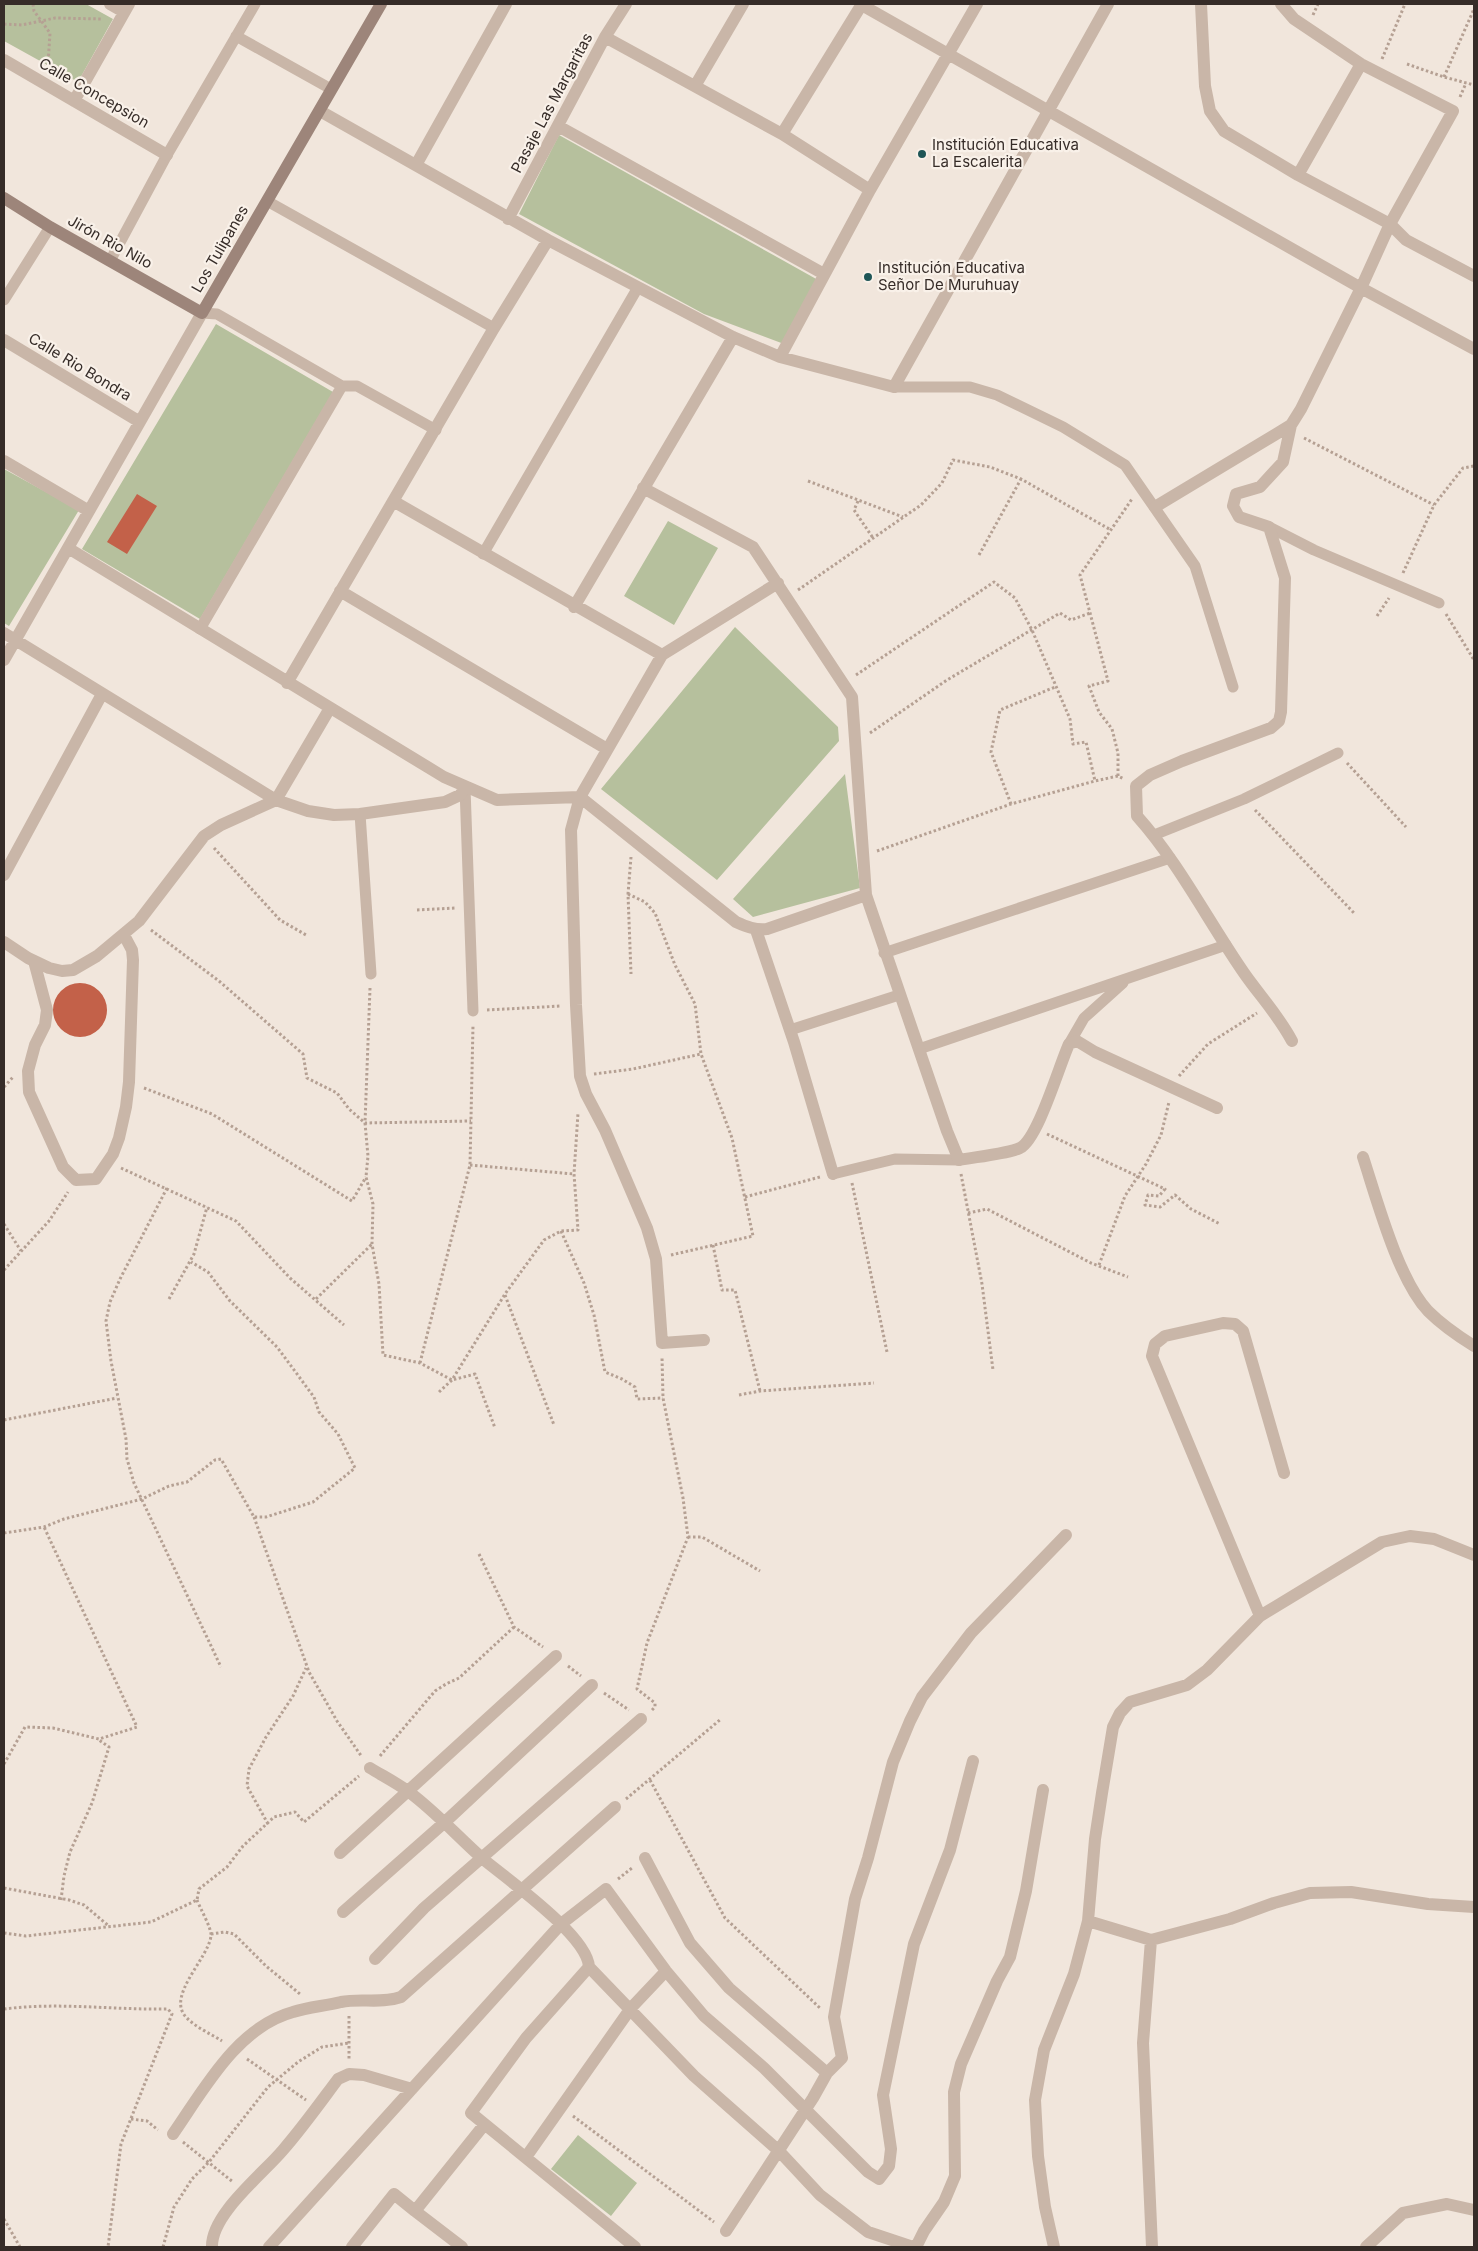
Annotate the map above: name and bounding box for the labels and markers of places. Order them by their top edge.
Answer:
place label: Institución Educativa La Escalerita [932,135,1079,171]
marker: Institución Educativa La Escalerita [916,148,928,160]
place label: Institución Educativa Señor De Muruhuay [878,258,1025,294]
marker: Institución Educativa Señor De Muruhuay [862,271,874,283]

